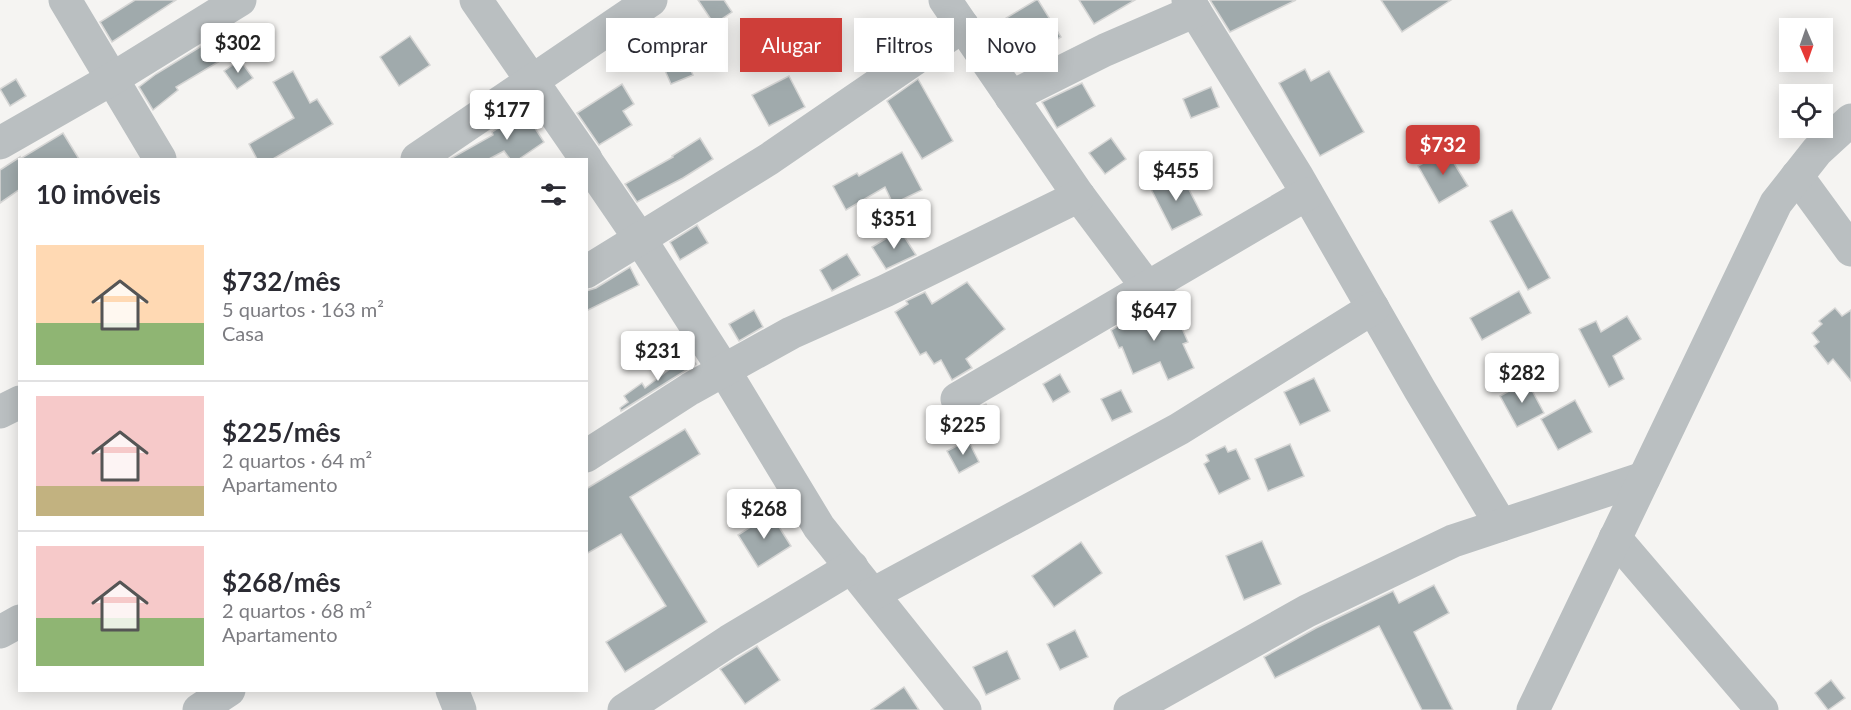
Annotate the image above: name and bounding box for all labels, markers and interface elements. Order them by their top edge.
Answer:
chip: Comprar [606,18,728,72]
chip: Alugar [740,18,842,72]
chip: Filtros [854,18,954,72]
chip: Novo [966,18,1058,72]
north arrow [1779,18,1833,72]
map controls [1779,18,1833,138]
pin: $302 [202,23,274,74]
text: $302 [215,30,261,54]
button: locate [1779,84,1833,138]
pin: $177 [471,90,543,141]
text: $177 [484,97,530,121]
pin: $732 [1407,125,1479,176]
text: $732 [1420,132,1466,156]
pin: $455 [1140,151,1212,202]
text: $455 [1153,158,1199,182]
text: 10 imóveis [36,178,161,210]
icon: filters [537,178,570,211]
pin: $351 [858,199,930,250]
text: $351 [871,206,917,230]
text: $732/mês [222,265,341,297]
icon: home [84,269,156,341]
pin: $647 [1118,291,1190,342]
text: 5 quartos · 163 m² [222,297,384,321]
text: $647 [1131,298,1177,322]
text: Casa [222,321,264,345]
pin: $231 [622,331,694,382]
text: $231 [635,338,681,362]
pin: $282 [1486,353,1558,404]
text: $282 [1499,360,1545,384]
pin: $225 [927,405,999,456]
text: $225 [940,412,986,436]
text: $225/mês [222,416,341,448]
icon: home [84,420,156,492]
text: 2 quartos · 64 m² [222,448,372,472]
text: Apartamento [222,472,338,496]
pin: $268 [728,489,800,540]
text: $268 [741,496,787,520]
text: $268/mês [222,566,341,598]
icon: home [84,570,156,642]
text: 2 quartos · 68 m² [222,598,372,622]
text: Apartamento [222,622,338,646]

